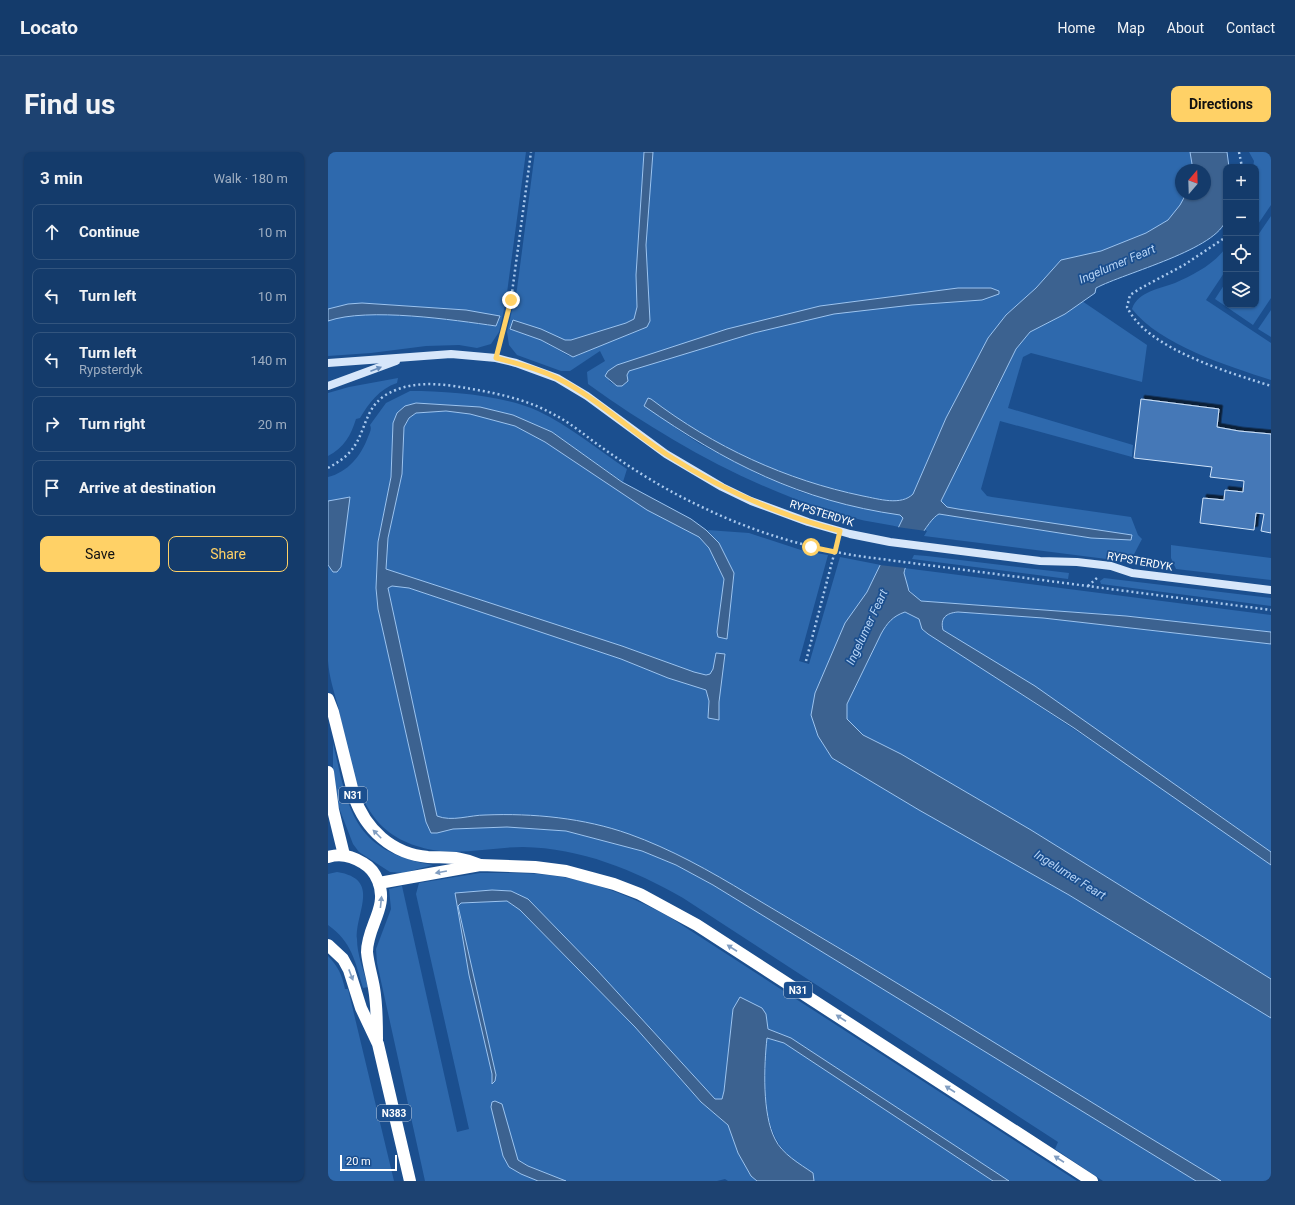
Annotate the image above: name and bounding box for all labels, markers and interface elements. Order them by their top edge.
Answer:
text: Locato [20,16,78,39]
text: Home [1057,20,1095,36]
text: Map [1117,20,1145,36]
text: About [1167,20,1204,36]
text: Contact [1226,20,1275,36]
button: Directions [1171,86,1271,122]
text: Find us [24,88,115,121]
north arrow [1175,164,1211,200]
map controls [1223,164,1259,308]
button: + [1223,164,1259,200]
text: 3 min [40,168,83,188]
text: Walk · 180 m [213,171,288,186]
button: − [1223,200,1259,236]
icon: ahead [41,221,63,243]
text: Continue [79,223,140,241]
text: 10 m [258,225,287,240]
button: locate [1223,236,1259,272]
water label: Ingelumer Feart [1077,242,1157,286]
button: layers [1223,272,1259,308]
icon: left [41,285,63,307]
text: Turn left [79,287,136,305]
text: 10 m [258,289,287,304]
route end [502,291,520,309]
text: Turn left [79,344,136,362]
icon: left [41,349,63,371]
text: 140 m [250,353,287,368]
text: Rypsterdyk [79,362,143,377]
one-way arrow [371,365,383,371]
icon: right [41,413,63,435]
text: Turn right [79,415,145,433]
text: 20 m [258,417,287,432]
icon: arrive [41,477,63,499]
text: Arrive at destination [79,479,216,497]
street label: RYPSTERDYK [788,498,856,529]
button: Save [40,536,160,572]
button: Share [168,536,288,572]
route start [802,538,820,556]
street label: RYPSTERDYK [1106,549,1174,574]
water label: Ingelumer Feart [843,587,891,667]
road number: N31 [339,787,367,803]
one-way arrow [372,829,382,839]
water label: Ingelumer Feart [1032,847,1108,903]
one-way arrow [435,869,447,875]
one-way arrow [378,896,384,908]
one-way arrow [726,944,738,951]
one-way arrow [349,970,355,982]
road number: N31 [784,982,812,998]
one-way arrow [836,1014,846,1022]
one-way arrow [944,1085,956,1092]
road number: N383 [377,1105,411,1121]
scale bar [340,1153,397,1172]
text: 20 m [346,1155,371,1168]
one-way arrow [1054,1155,1064,1163]

